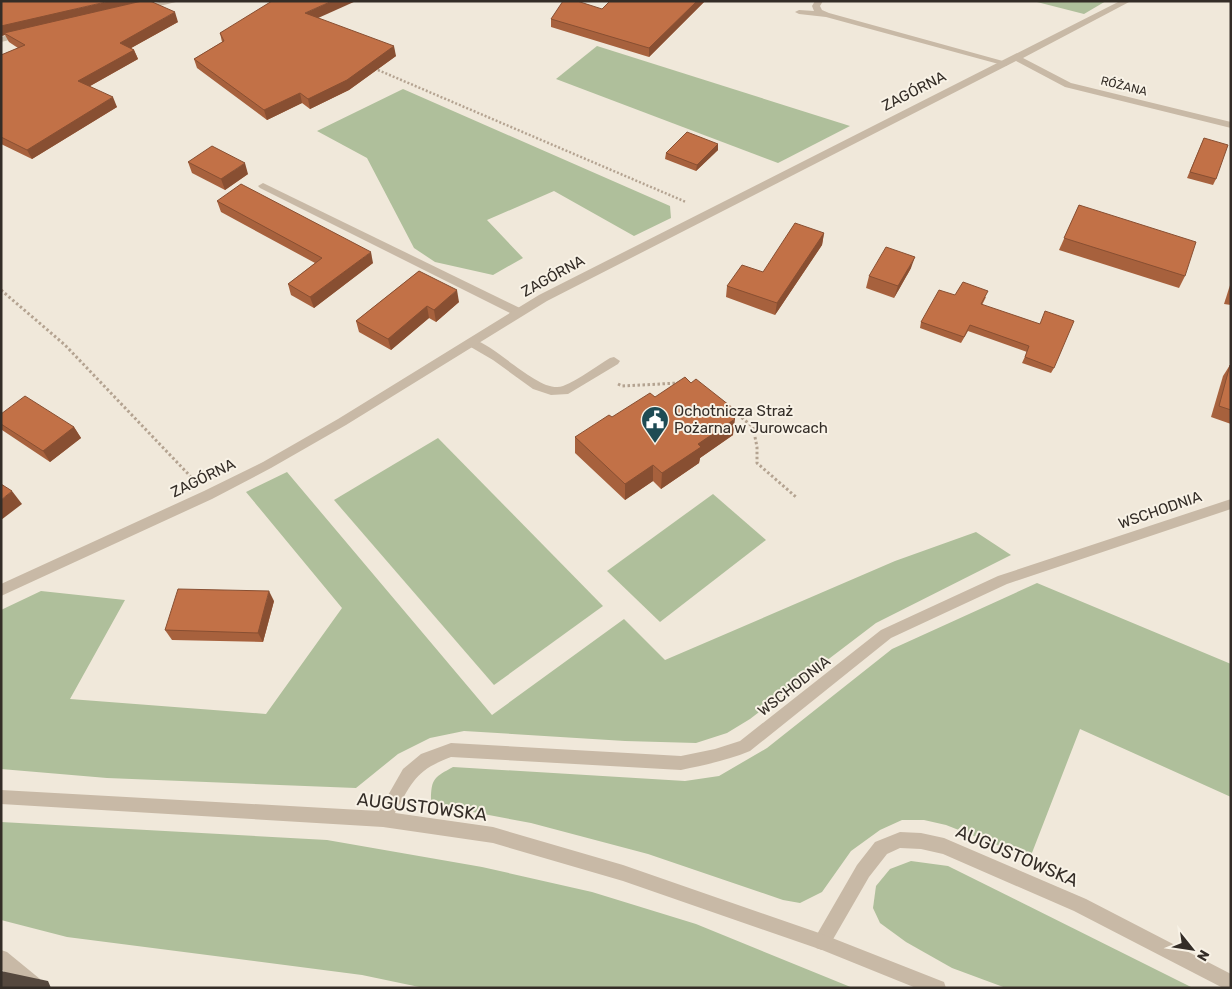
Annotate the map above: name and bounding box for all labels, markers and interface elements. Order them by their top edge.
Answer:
street label: ZAGÓRNA [879,67,949,115]
street label: RÓŻANA [1099,73,1149,99]
street label: ZAGÓRNA [518,251,588,301]
place label: Ochotnicza Straż Pożarna w Jurowcach [674,402,828,437]
public building icon: Ochotnicza Straż Pożarna w Jurowcach [640,405,670,444]
street label: ZAGÓRNA [168,455,238,501]
street label: WSCHODNIA [1116,487,1204,533]
street label: WSCHODNIA [754,652,834,720]
street label: AUGUSTOWSKA [356,788,488,826]
street label: AUGUSTOWSKA [952,820,1082,892]
north arrow [1167,924,1217,974]
text: N [1193,947,1213,964]

